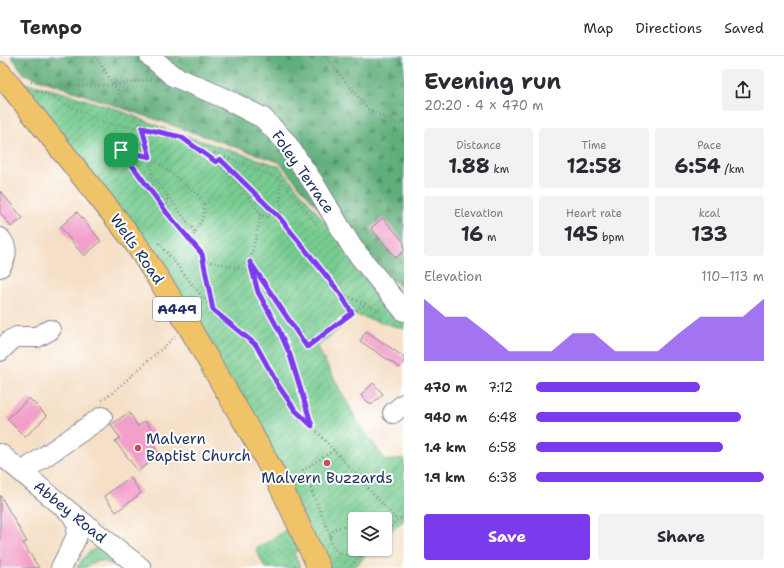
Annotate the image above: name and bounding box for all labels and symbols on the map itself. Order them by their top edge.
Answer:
street label: Foley Terrace [267,127,339,217]
pin [104,133,138,167]
street label: Wells Road [105,210,169,288]
road number: A449 [153,297,201,321]
place label: Malvern Baptist Church [146,429,251,466]
marker: Malvern Baptist Church [133,443,143,453]
marker: Malvern Buzzards [322,458,332,468]
place label: Malvern Buzzards [261,468,393,488]
street label: Abbey Road [29,476,111,548]

